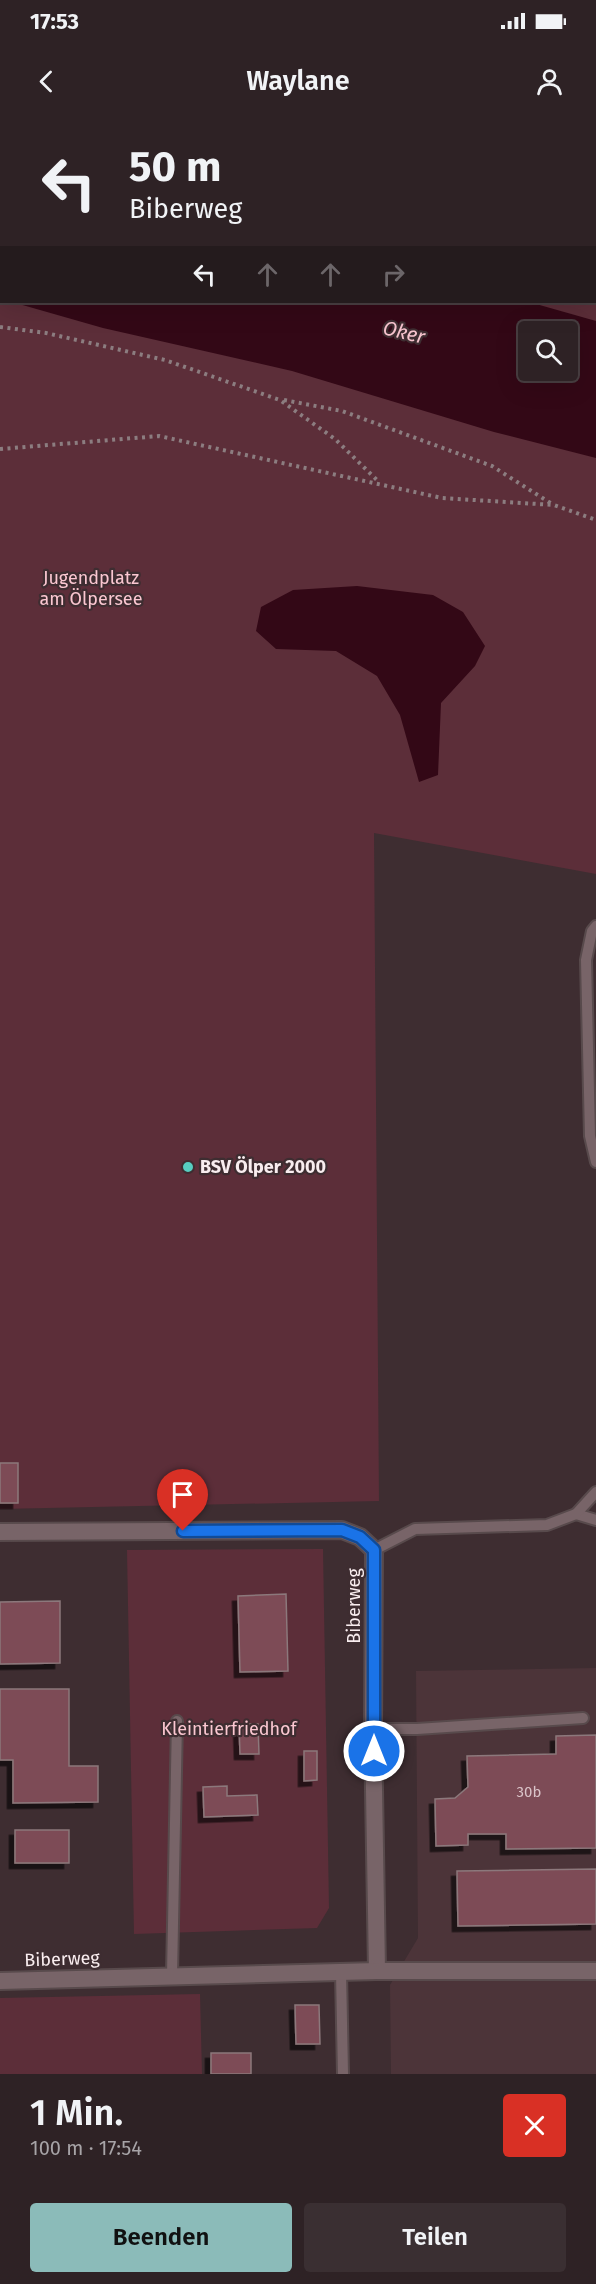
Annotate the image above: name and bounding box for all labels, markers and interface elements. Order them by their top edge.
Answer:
text: 17:53 [30,8,79,35]
icon: back [30,65,63,98]
text: Waylane [246,65,350,97]
icon: person [533,65,566,98]
text: 50 m [129,142,222,192]
icon: left [30,144,108,222]
text: Biberweg [129,193,242,225]
icon: left [188,258,221,291]
icon: ahead [251,258,284,291]
icon: ahead [314,258,347,291]
icon: right [377,258,410,291]
water label: Oker [380,315,429,349]
map controls [518,321,578,381]
button: search [518,321,578,381]
park label: Jugendplatz am Ölpersee [40,567,142,610]
place label: BSV Ölper 2000 [200,1156,326,1178]
marker: BSV Ölper 2000 [181,1160,195,1174]
pin [157,1469,208,1531]
icon: arrive [166,1478,199,1511]
street label: Biberweg [343,1568,365,1644]
park label: Kleintierfriedhof [161,1718,299,1740]
position arrow [342,1719,406,1783]
house number: 30b [517,1783,541,1801]
street label: Biberweg [24,1947,101,1971]
text: 1 Min. [30,2091,123,2135]
button: close [503,2094,566,2157]
text: 100 m · 17:54 [30,2136,142,2160]
button: Beenden [30,2203,292,2272]
button: Teilen [304,2203,566,2272]

